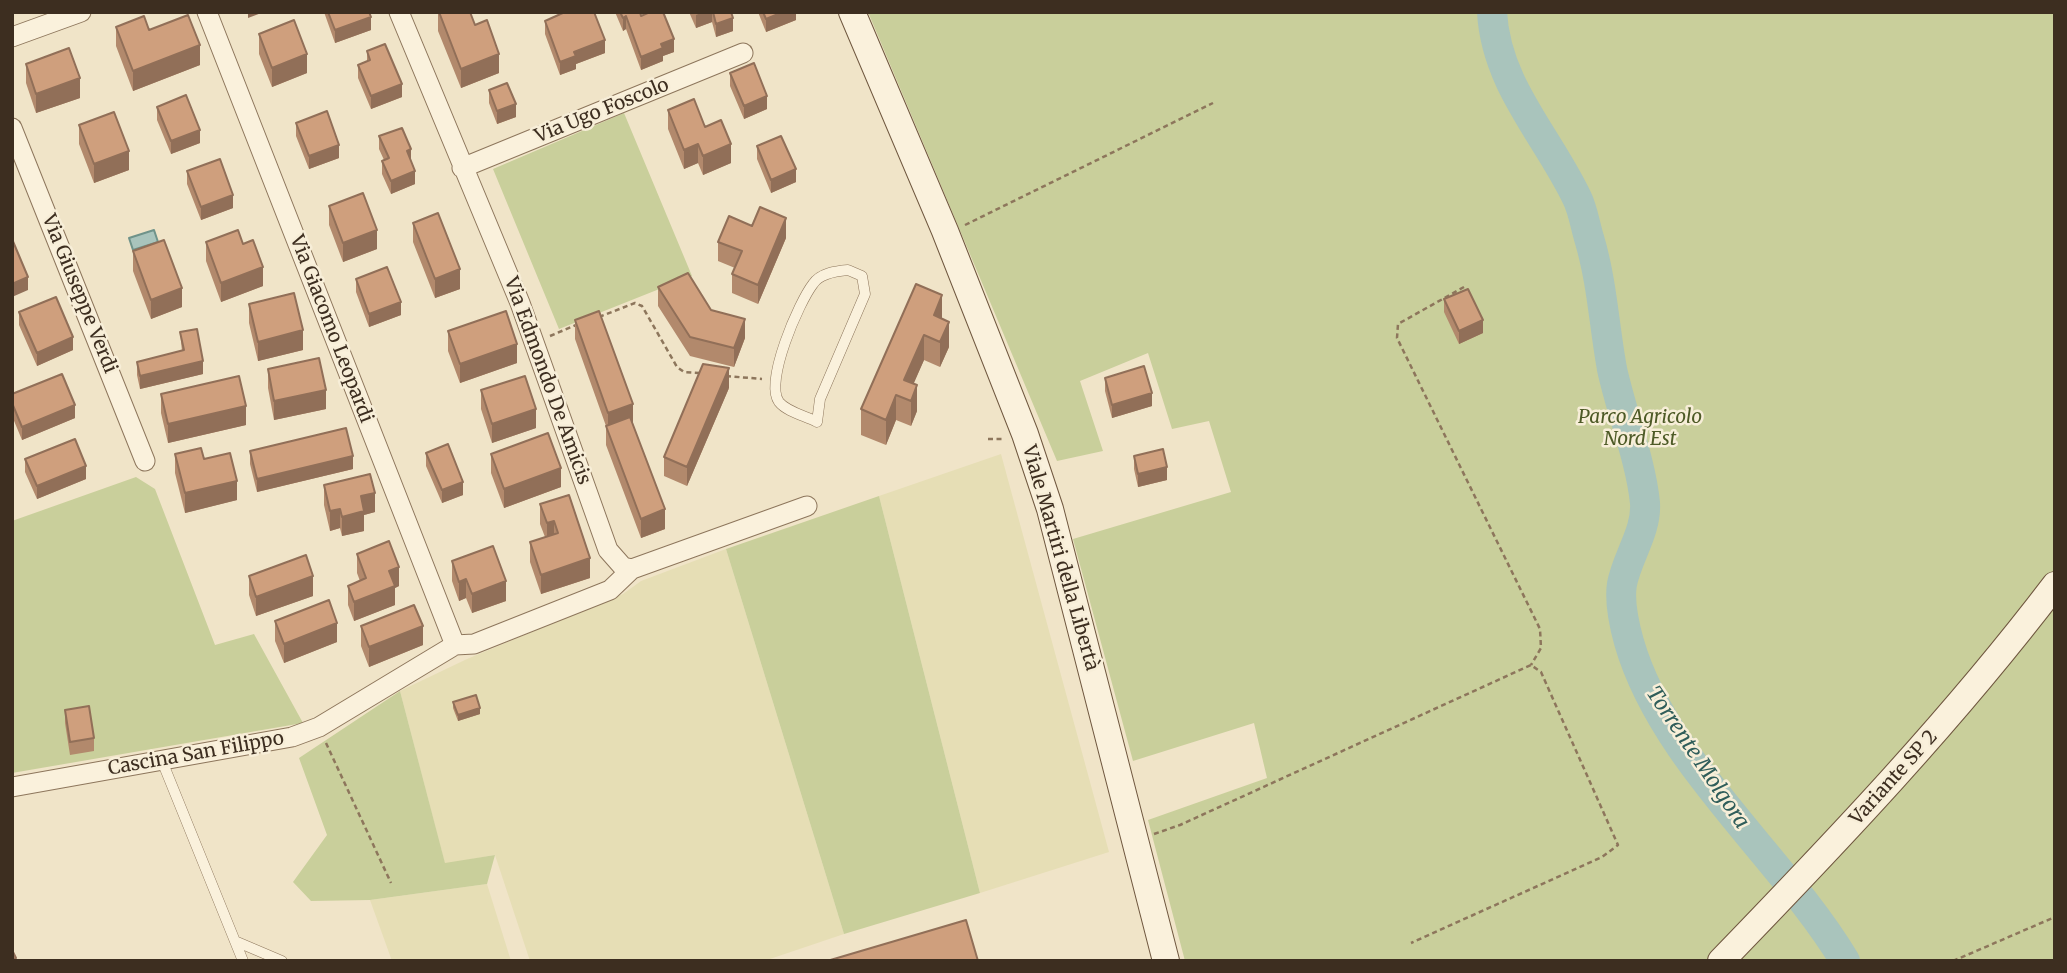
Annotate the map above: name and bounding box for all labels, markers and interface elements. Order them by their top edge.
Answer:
street label: Via Ugo Foscolo [532,74,672,148]
street label: Via Giuseppe Verdi [37,211,121,377]
street label: Via Giacomo Leopardi [285,232,377,426]
street label: Via Edmondo De Amicis [499,274,595,488]
park label: Parco Agricolo Nord Est [1578,407,1702,451]
street label: Viale Martiri della Libertà [1017,443,1103,673]
water label: Torrente Molgora [1640,682,1754,834]
street label: Variante SP 2 [1846,726,1942,830]
street label: Cascina San Filippo [106,727,286,781]

